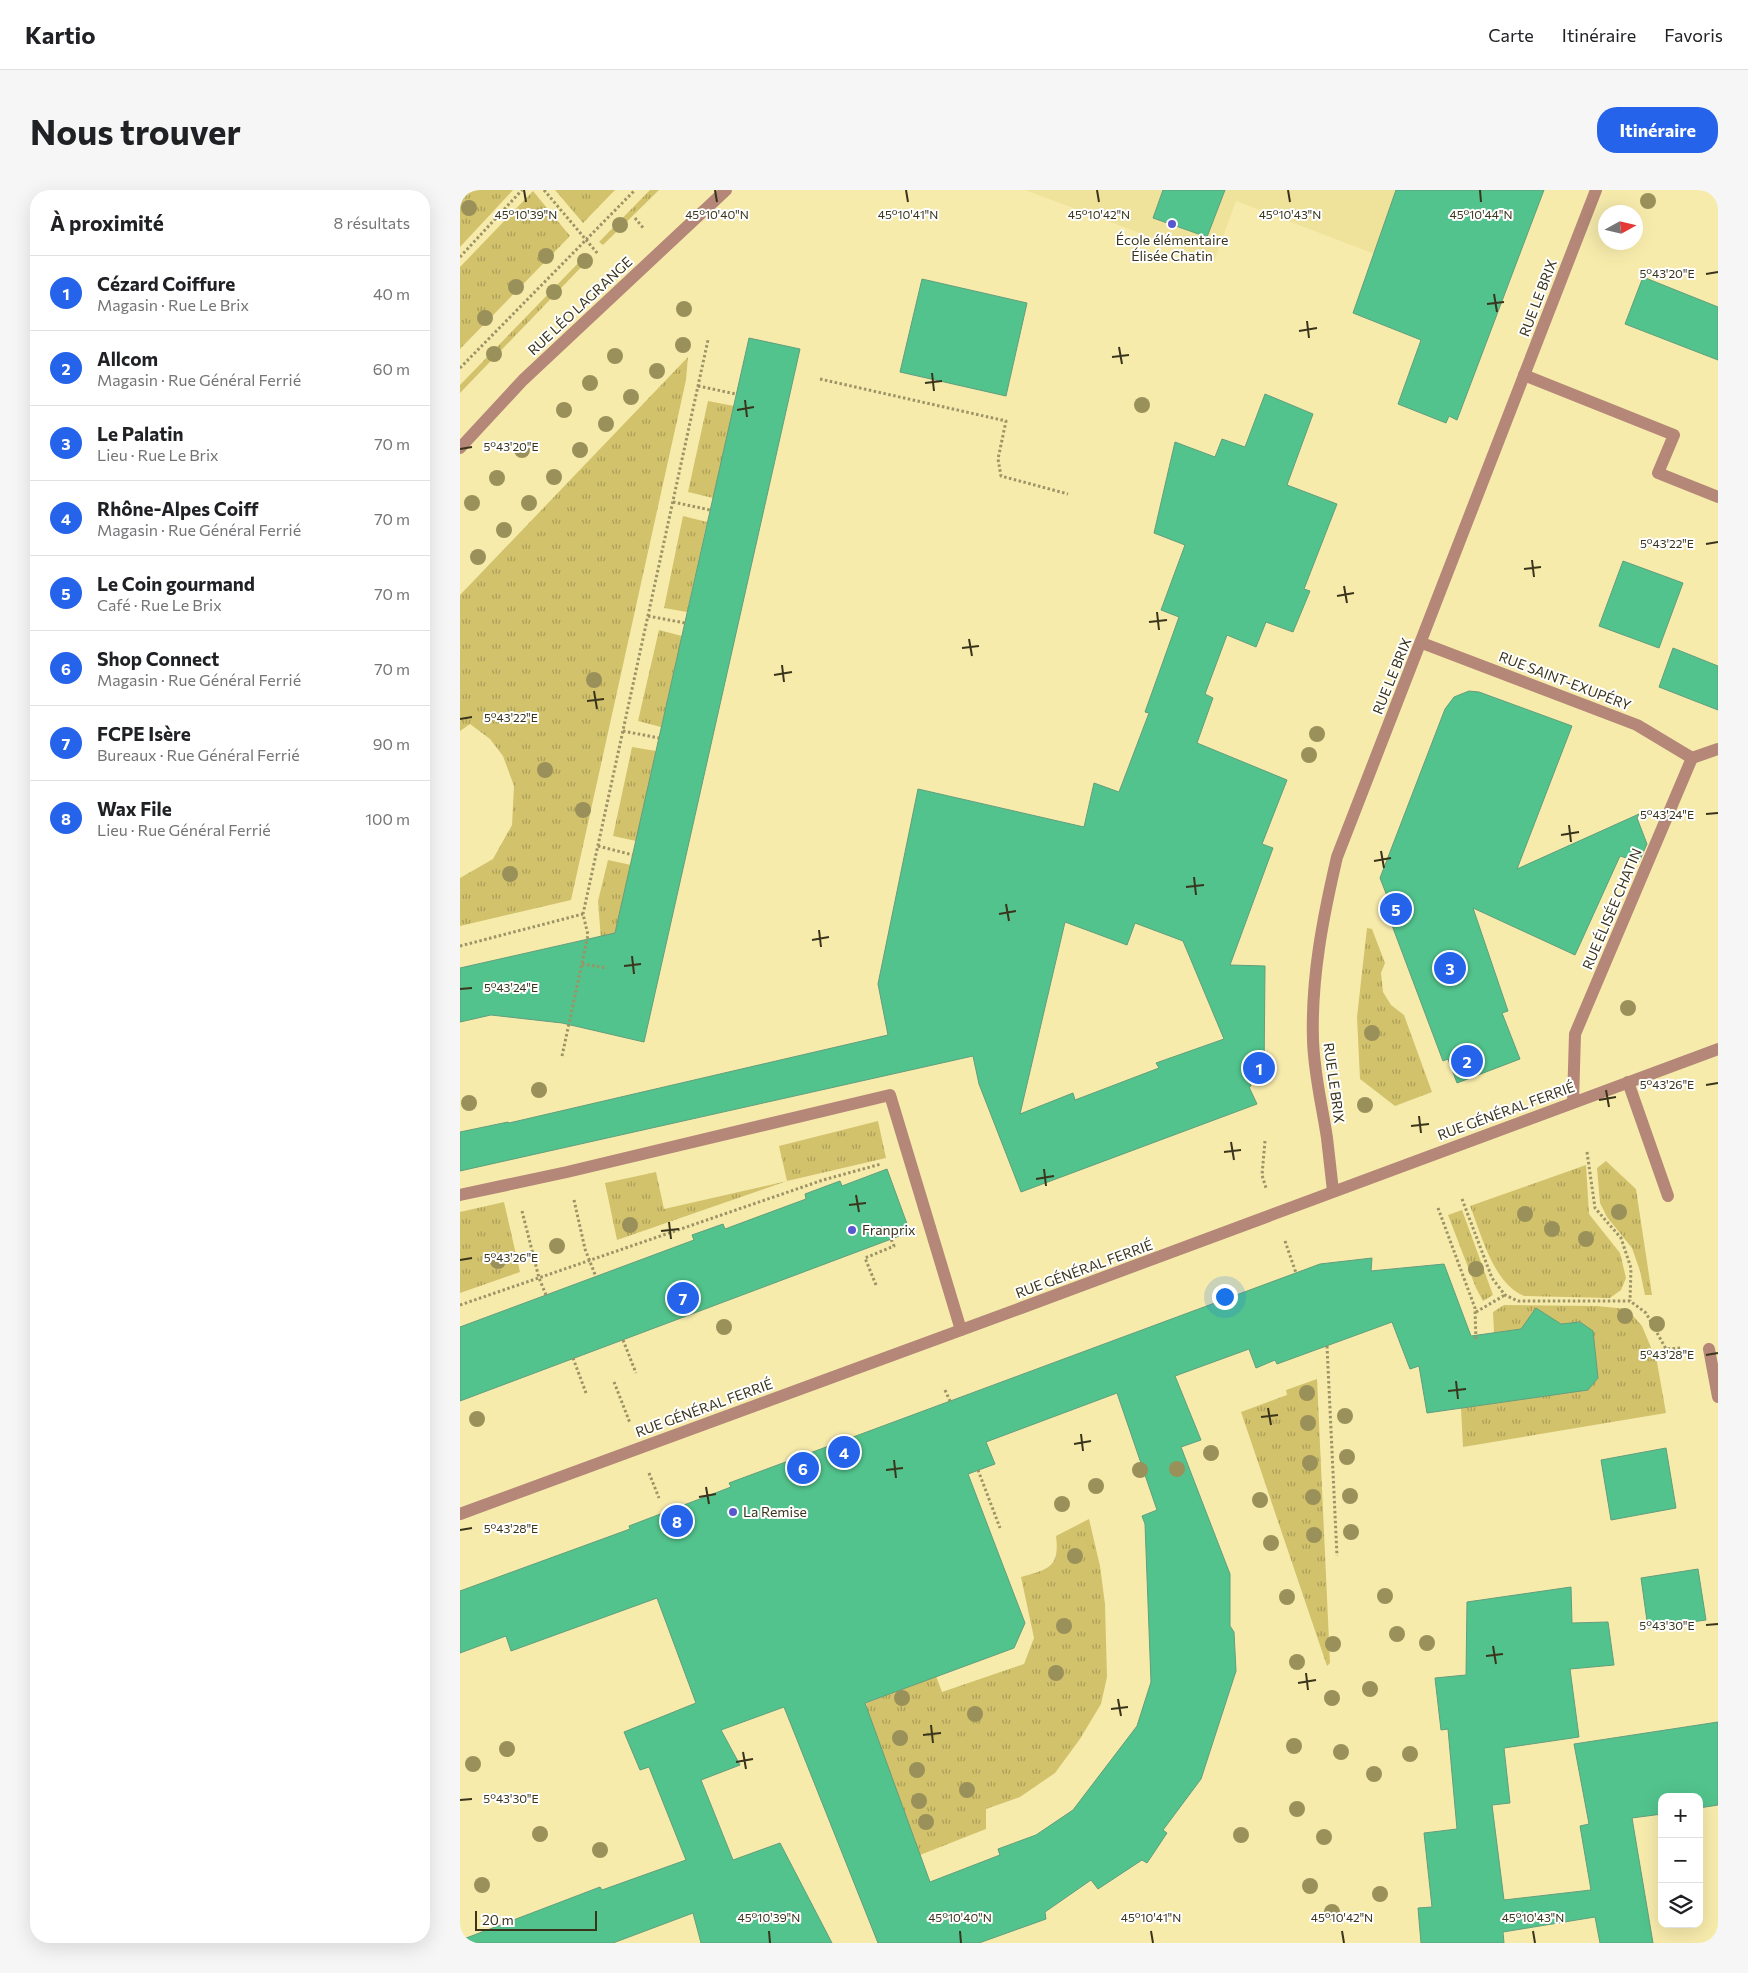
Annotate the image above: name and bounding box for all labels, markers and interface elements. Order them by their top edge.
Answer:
text: Kartio [25,20,95,49]
text: Carte [1488,24,1534,46]
text: Itinéraire [1562,24,1636,46]
text: Favoris [1664,24,1723,46]
button: Itinéraire [1597,107,1718,153]
text: Nous trouver [30,109,241,152]
north arrow [1598,205,1643,250]
text: 45°10'39"N [495,207,557,221]
text: 45°10'40"N [685,207,749,221]
text: 45°10'41"N [878,207,938,221]
text: 45°10'42"N [1068,207,1130,221]
text: 45°10'43"N [1259,207,1321,221]
text: 45°10'44"N [1449,207,1513,221]
text: À proximité [50,210,164,235]
text: 8 résultats [334,213,410,232]
marker: École élémentaire Élisée Chatin [1166,218,1178,230]
place label: École élémentaire Élisée Chatin [1116,231,1228,264]
street label: RUE LÉO LAGRANGE [524,253,635,358]
street label: RUE LE BRIX [1515,257,1560,339]
text: 5°43'20"E [1639,266,1695,280]
text: Cézard Coiffure [97,272,235,295]
text: 1 [62,284,70,303]
text: 40 m [373,284,410,303]
text: Magasin · Rue Le Brix [97,295,249,314]
text: Allcom [97,347,158,370]
text: 2 [61,359,71,378]
text: 60 m [373,359,410,378]
text: Magasin · Rue Général Ferrié [97,370,301,389]
text: Le Palatin [97,422,184,445]
text: 3 [61,434,71,453]
text: 70 m [374,434,410,453]
text: 5°43'20"E [483,439,539,453]
text: Lieu · Rue Le Brix [97,445,219,464]
text: Rhône-Alpes Coiff [97,497,258,520]
text: 4 [61,509,71,528]
text: 70 m [374,509,410,528]
text: Magasin · Rue Général Ferrié [97,520,301,539]
text: 5°43'22"E [1640,536,1694,550]
text: Le Coin gourmand [97,572,255,595]
text: 5 [61,584,71,603]
text: 70 m [374,584,410,603]
text: Café · Rue Le Brix [97,595,222,614]
street label: RUE LE BRIX [1368,635,1415,717]
text: Shop Connect [97,647,219,670]
street label: RUE SAINT-EXUPÉRY [1497,648,1634,714]
text: 6 [61,659,71,678]
text: 70 m [374,659,410,678]
text: Magasin · Rue Général Ferrié [97,670,301,689]
text: 5°43'22"E [484,710,538,724]
text: FCPE Isère [97,722,191,745]
text: 7 [62,734,70,753]
text: 90 m [373,734,410,753]
text: Bureaux · Rue Général Ferrié [97,745,300,764]
text: Wax File [97,797,172,820]
text: 5°43'24"E [1640,807,1694,821]
text: 8 [61,809,71,828]
text: 100 m [365,809,410,828]
text: Lieu · Rue Général Ferrié [97,820,271,839]
street label: RUE ÉLISÉE CHATIN [1578,846,1645,972]
pin: 5 [1380,890,1412,928]
pin: 3 [1434,949,1466,987]
text: 5°43'24"E [484,980,538,994]
street label: RUE LE BRIX [1320,1042,1349,1124]
pin: 2 [1451,1042,1483,1080]
pin: 1 [1243,1049,1275,1087]
text: 5°43'26"E [1640,1077,1694,1091]
street label: RUE GÉNÉRAL FERRIÉ [1435,1078,1577,1143]
place label: Franprix [862,1221,916,1238]
marker: Franprix [846,1224,858,1236]
street label: RUE GÉNÉRAL FERRIÉ [1013,1236,1155,1301]
text: 5°43'26"E [484,1250,538,1264]
pin: 7 [667,1279,699,1317]
your location [1212,1284,1238,1310]
text: 5°43'28"E [1640,1347,1694,1361]
street label: RUE GÉNÉRAL FERRIÉ [633,1375,775,1440]
pin: 4 [828,1433,860,1471]
pin: 6 [787,1449,819,1487]
pin: 8 [661,1502,693,1540]
place label: La Remise [743,1503,807,1520]
marker: La Remise [727,1506,739,1518]
text: 5°43'28"E [484,1521,538,1535]
text: 5°43'30"E [1639,1618,1695,1632]
text: 5°43'30"E [483,1791,539,1805]
map controls [1658,1793,1703,1928]
button: + [1658,1793,1703,1838]
button: − [1658,1838,1703,1883]
button: layers [1658,1883,1703,1928]
scale bar [475,1908,598,1931]
text: 45°10'39"N [738,1910,800,1924]
text: 45°10'40"N [928,1910,992,1924]
text: 45°10'41"N [1121,1910,1181,1924]
text: 45°10'42"N [1311,1910,1373,1924]
text: 45°10'43"N [1502,1910,1564,1924]
text: 20 m [482,1911,514,1928]

